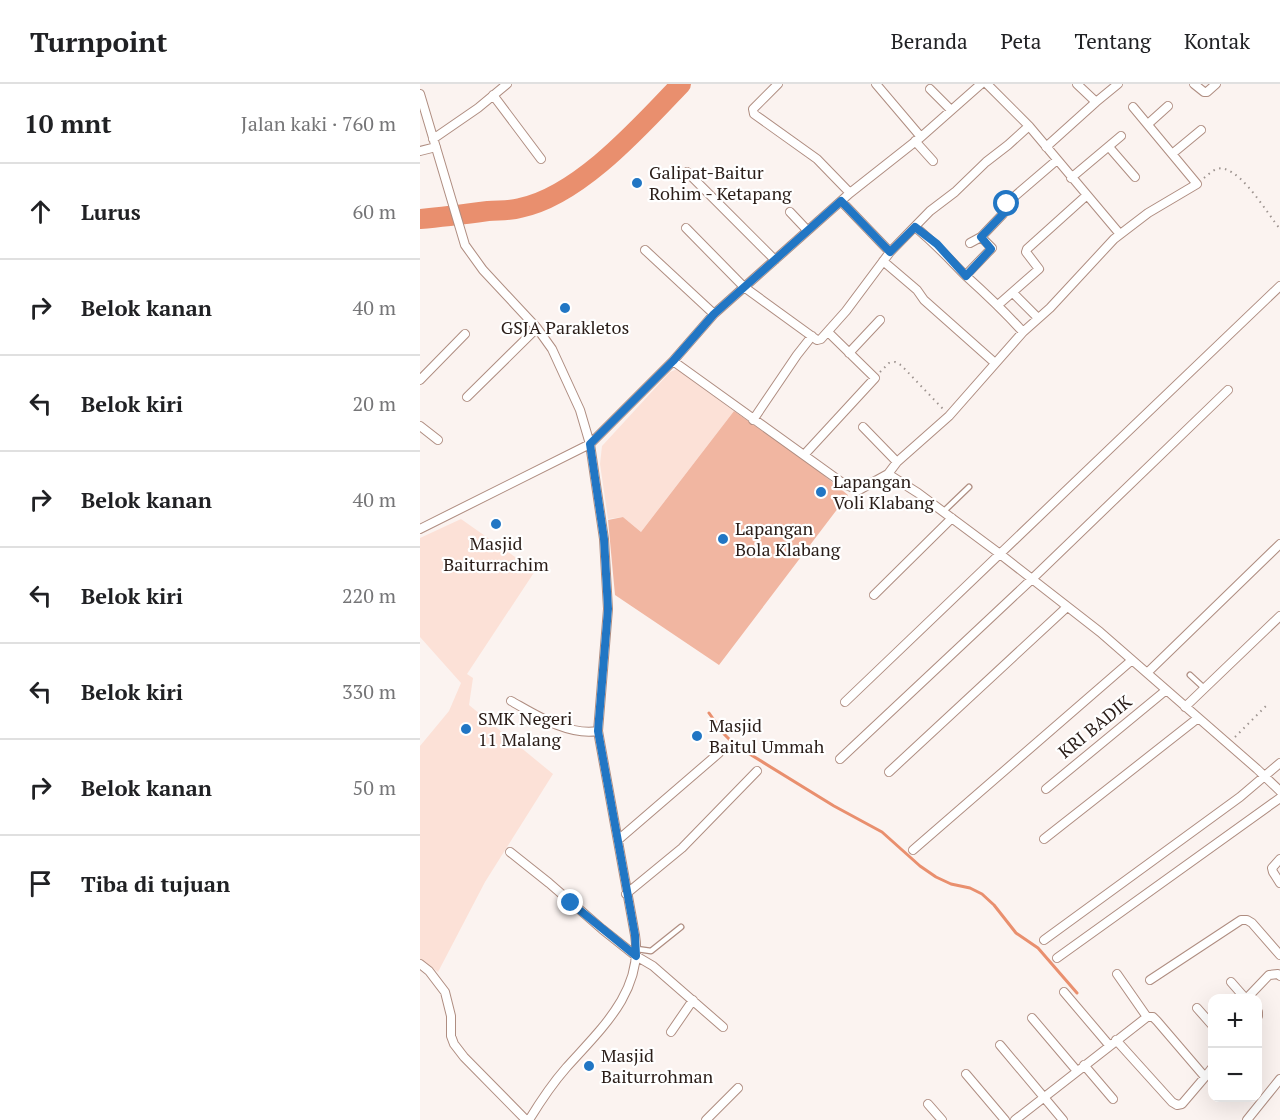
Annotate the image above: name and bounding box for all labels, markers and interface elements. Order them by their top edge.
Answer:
text: Turnpoint [30,23,168,60]
text: Beranda [891,27,968,55]
text: Peta [1001,27,1041,55]
text: Tentang [1074,27,1151,55]
text: Kontak [1184,27,1250,55]
text: 10 mnt [24,106,112,140]
text: Jalan kaki · 760 m [241,110,396,137]
place label: Galipat-Baitur Rohim - Ketapang [649,160,792,205]
marker: Galipat-Baitur Rohim - Ketapang [630,176,644,190]
route start [993,190,1019,216]
icon: ahead [24,195,57,228]
text: Lurus [81,197,141,226]
text: 60 m [353,198,396,225]
icon: right [24,291,57,324]
text: Belok kanan [81,293,212,322]
text: 40 m [353,294,396,321]
marker: GSJA Parakletos [558,301,572,315]
place label: GSJA Parakletos [501,315,629,339]
icon: left [24,387,57,420]
text: Belok kiri [81,389,183,418]
text: 20 m [353,390,396,417]
place label: Lapangan Voli Klabang [833,469,935,514]
icon: right [24,483,57,516]
text: Belok kanan [81,485,212,514]
marker: Lapangan Voli Klabang [814,485,828,499]
text: 40 m [353,486,396,513]
place label: Lapangan Bola Klabang [735,516,841,561]
marker: Masjid Baiturrachim [489,517,503,531]
place label: Masjid Baiturrachim [443,531,549,576]
marker: Lapangan Bola Klabang [716,532,730,546]
icon: left [24,579,57,612]
text: Belok kiri [81,581,183,610]
text: 220 m [342,582,396,609]
icon: left [24,675,57,708]
text: Belok kiri [81,677,183,706]
text: 330 m [342,678,396,705]
street label: KRI BADIK [1053,689,1136,763]
place label: SMK Negeri 11 Malang [478,706,572,751]
place label: Masjid Baitul Ummah [709,713,825,758]
marker: SMK Negeri 11 Malang [459,722,473,736]
marker: Masjid Baitul Ummah [690,729,704,743]
icon: right [24,771,57,804]
text: Belok kanan [81,773,212,802]
text: 50 m [353,774,396,801]
icon: arrive [24,867,57,900]
text: Tiba di tujuan [81,869,230,898]
route end [557,889,583,915]
map controls [1208,994,1262,1102]
button: + [1208,994,1262,1048]
place label: Masjid Baiturrohman [601,1043,714,1088]
button: − [1208,1048,1262,1102]
marker: Masjid Baiturrohman [582,1059,596,1073]

